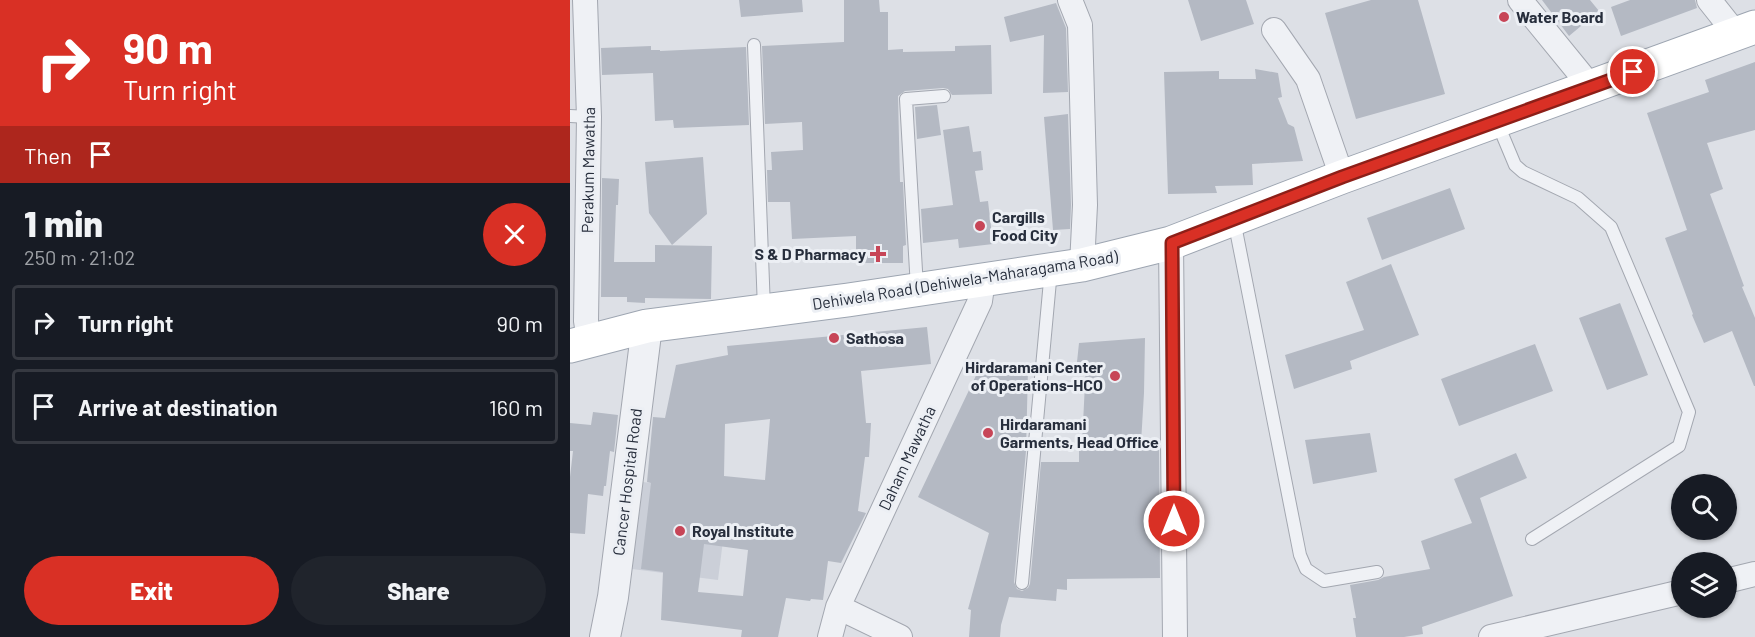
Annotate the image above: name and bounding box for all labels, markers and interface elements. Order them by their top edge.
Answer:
place label: Water Board [1516,7,1604,26]
marker: Water Board [1497,10,1511,24]
text: 90 m [123,22,213,72]
icon: right [24,24,102,102]
pin [1607,46,1658,97]
icon: arrive [1616,55,1649,88]
text: Turn right [123,73,237,105]
street label: Perakum Mawatha [577,107,598,233]
icon: arrive [84,138,117,171]
text: Then [24,142,72,168]
text: 1 min [24,201,103,244]
button: close [483,203,546,266]
place label: Cargills Food City [992,207,1058,244]
marker: Cargills Food City [973,219,987,233]
place label: S & D Pharmacy [755,244,866,263]
text: 250 m · 21:02 [24,245,135,269]
street label: Dehiwela Road (Dehiwela-Maharagama Road) [811,246,1120,313]
marker: S & D Pharmacy [871,247,885,261]
icon: right [27,306,60,339]
text: Turn right [78,310,173,336]
text: 90 m [497,310,543,336]
place label: Sathosa [846,328,904,347]
marker: Sathosa [827,331,841,345]
place label: Hirdaramani Center of Operations-HCO [965,357,1103,394]
marker: Hirdaramani Center of Operations-HCO [1108,369,1122,383]
icon: arrive [27,390,60,423]
text: Arrive at destination [78,394,277,420]
text: 160 m [489,394,543,420]
street label: Daham Mawatha [874,403,939,513]
street label: Cancer Hospital Road [608,407,645,557]
place label: Hirdaramani Garments, Head Office [1000,414,1159,451]
marker: Hirdaramani Garments, Head Office [981,426,995,440]
map controls [1671,474,1737,618]
button: search [1671,474,1737,540]
position arrow [1142,489,1206,553]
place label: Royal Institute [692,521,794,540]
marker: Royal Institute [673,524,687,538]
button: layers [1671,552,1737,618]
button: Exit [24,556,279,625]
button: Share [291,556,546,625]

